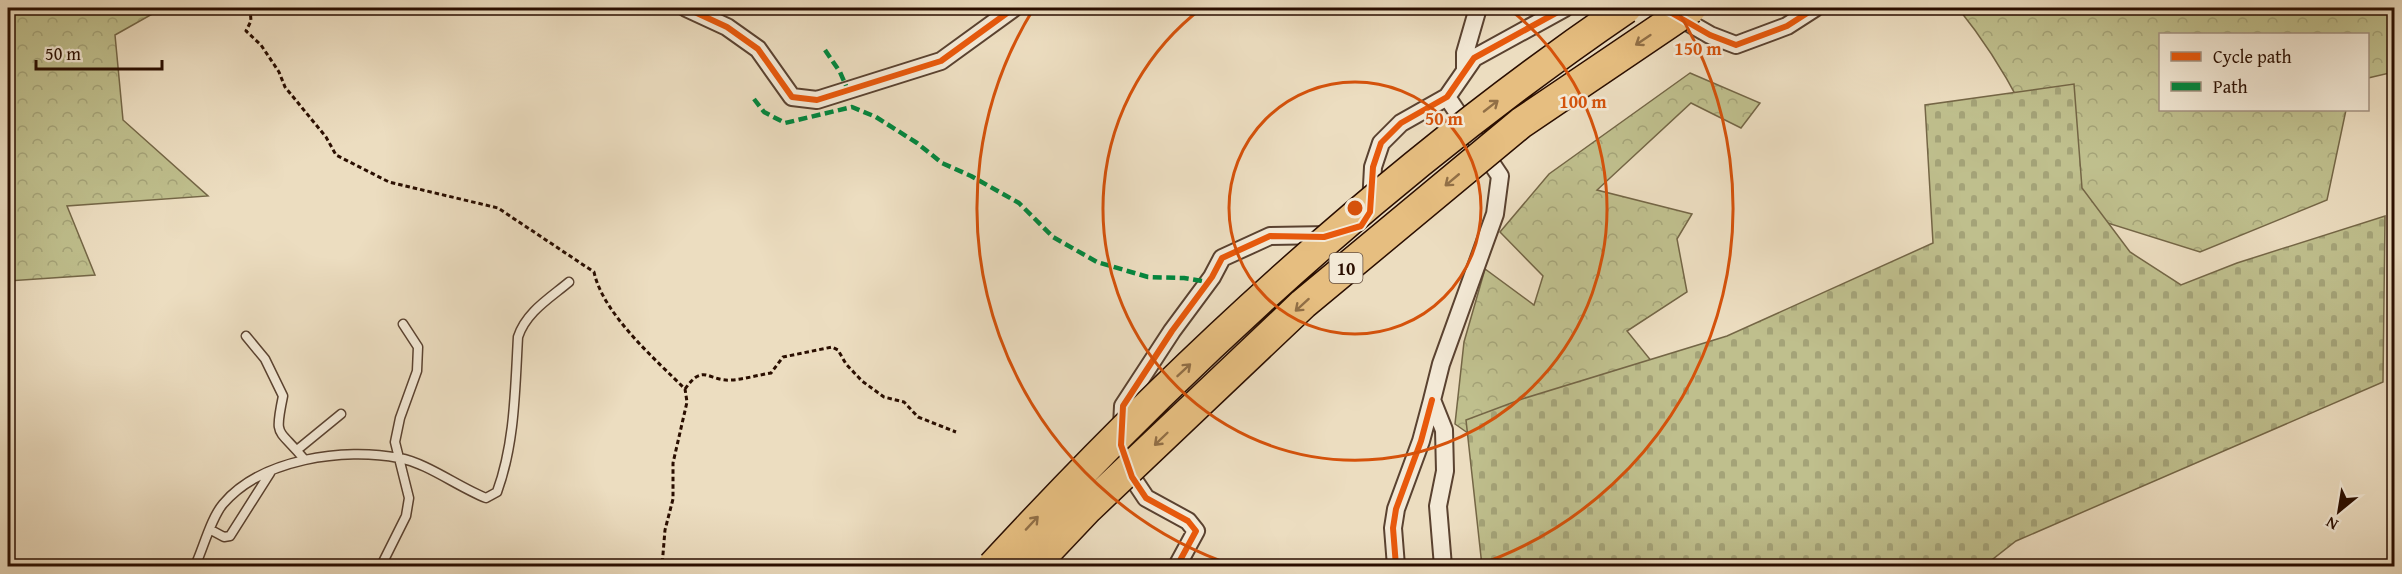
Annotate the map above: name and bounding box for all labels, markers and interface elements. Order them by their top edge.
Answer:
scale bar [36,33,162,71]
legend [2159,33,2369,111]
one-way arrow [1635,34,1652,46]
text: 150 m [1674,35,1722,62]
text: 50 m [45,40,81,67]
text: Cycle path [2213,43,2292,70]
text: Path [2213,73,2248,100]
text: 100 m [1559,88,1607,115]
one-way arrow [1483,100,1499,113]
text: 50 m [1425,105,1464,132]
one-way arrow [1445,173,1460,187]
centre of rings [1345,198,1365,218]
road number: 10 [1330,253,1362,283]
one-way arrow [1295,298,1310,312]
one-way arrow [1176,363,1191,377]
one-way arrow [1153,432,1168,446]
north arrow [2309,481,2369,541]
text: N [2321,511,2342,537]
one-way arrow [1025,516,1039,531]

